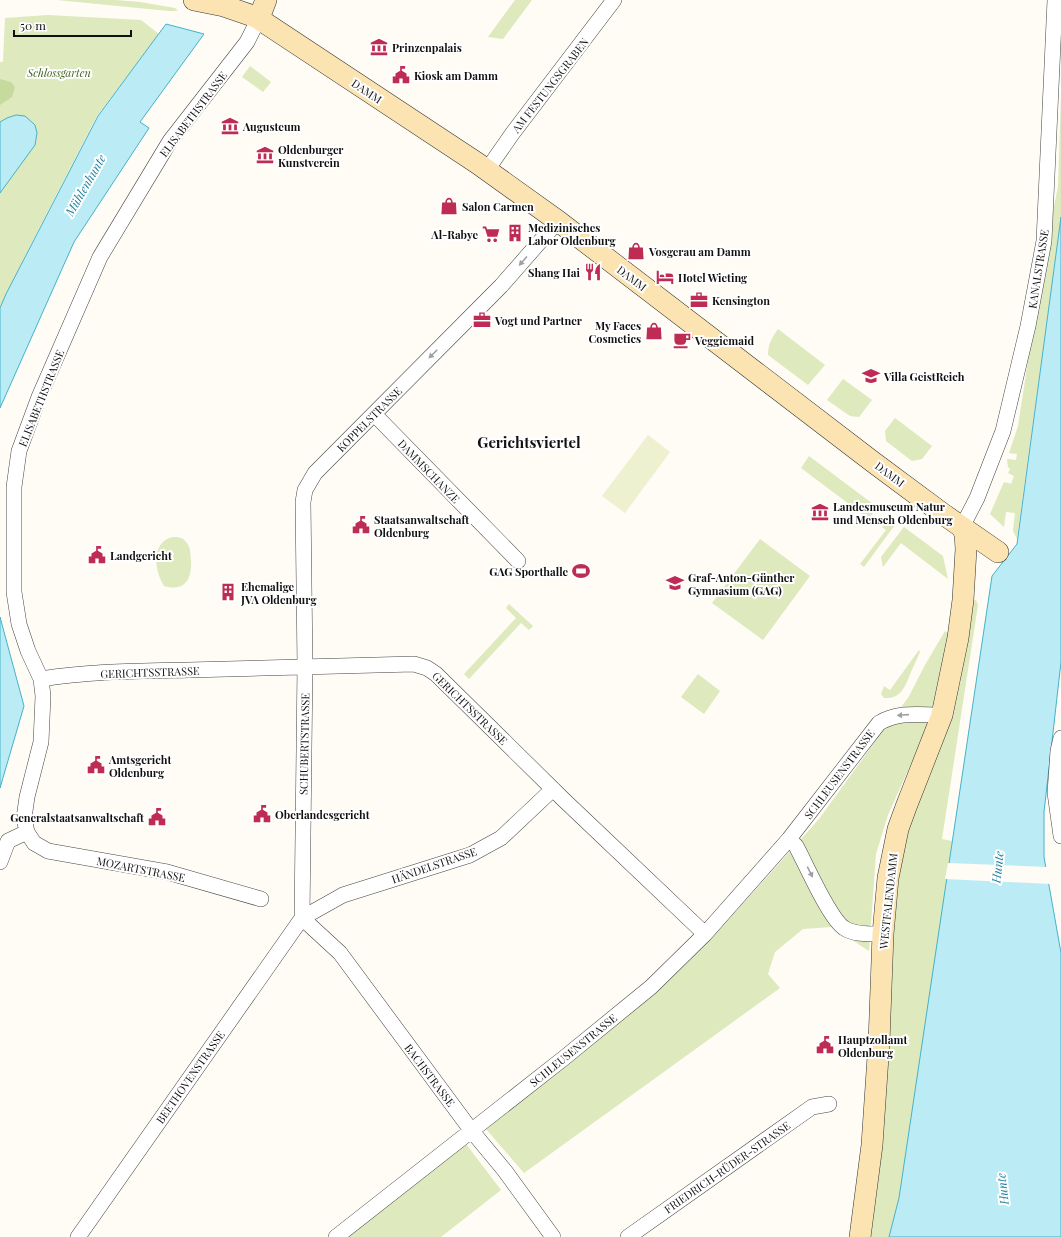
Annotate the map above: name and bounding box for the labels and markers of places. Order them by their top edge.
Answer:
museum icon: Prinzenpalais [369,37,389,57]
place label: Prinzenpalais [392,40,462,55]
public building icon: Kiosk am Damm [391,65,411,85]
place label: Kiosk am Damm [414,68,498,83]
museum icon: Augusteum [220,116,240,136]
place label: Augusteum [242,119,301,134]
place label: Oldenburger Kunstverein [278,142,344,170]
museum icon: Oldenburger Kunstverein [255,145,275,165]
shop icon: Salon Carmen [439,196,459,216]
place label: Salon Carmen [462,199,534,214]
place label: Medizinisches Labor Oldenburg [528,220,617,248]
building icon: Medizinisches Labor Oldenburg [505,223,525,243]
supermarket icon: Al-Rabye [481,224,501,244]
place label: Al-Rabye [430,227,478,242]
shop icon: Vosgerau am Damm [626,241,646,261]
place label: Vosgerau am Damm [648,244,751,259]
restaurant icon: Shang Hai [583,262,603,282]
place label: Shang Hai [528,265,581,280]
hotel icon: Hotel Wieting [655,267,675,287]
place label: Hotel Wieting [678,270,748,285]
office icon: Kensington [689,290,709,310]
place label: Kensington [712,293,770,308]
office icon: Vogt und Partner [472,310,492,330]
place label: Vogt und Partner [494,313,583,328]
place label: My Faces Cosmetics [589,318,641,346]
shop icon: My Faces Cosmetics [644,321,664,341]
cafe icon: Veggiemaid [672,330,692,350]
place label: Veggiemaid [694,333,754,348]
school or university icon: Villa GeistReich [861,366,881,386]
place label: Villa GeistReich [883,369,965,384]
place label: Landesmuseum Natur und Mensch Oldenburg [833,499,954,527]
museum icon: Landesmuseum Natur und Mensch Oldenburg [810,502,830,522]
place label: Staatsanwaltschaft Oldenburg [374,512,469,540]
public building icon: Staatsanwaltschaft Oldenburg [351,515,371,535]
public building icon: Landgericht [87,545,107,565]
place label: Landgericht [110,548,172,563]
sports icon: GAG Sporthalle [571,561,591,581]
place label: GAG Sporthalle [489,564,568,579]
place label: Graf-Anton-Günther Gymnasium (GAG) [688,570,795,598]
school or university icon: Graf-Anton-Günther Gymnasium (GAG) [665,573,685,593]
place label: Ehemalige JVA Oldenburg [240,579,317,607]
building icon: Ehemalige JVA Oldenburg [218,582,238,602]
place label: Amtsgericht Oldenburg [108,752,171,780]
public building icon: Amtsgericht Oldenburg [86,755,106,775]
public building icon: Oberlandesgericht [252,804,272,824]
public building icon: Generalstaatsanwaltschaft [147,807,167,827]
place label: Oberlandesgericht [275,807,370,822]
place label: Generalstaatsanwaltschaft [10,810,144,825]
place label: Hauptzollamt Oldenburg [838,1032,907,1060]
public building icon: Hauptzollamt Oldenburg [815,1035,835,1055]

